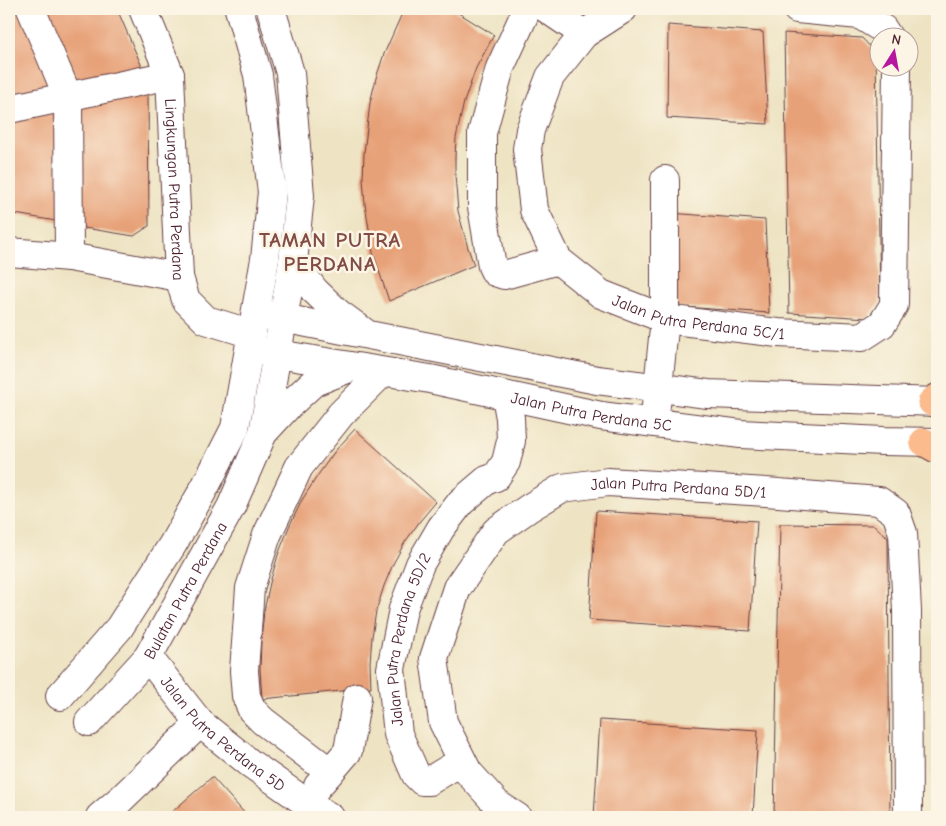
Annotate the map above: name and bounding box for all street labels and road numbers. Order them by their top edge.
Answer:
street label: Lingkungan Putra Perdana [161,98,187,281]
street label: Jalan Putra Perdana 5C/1 [610,291,785,343]
street label: Jalan Putra Perdana 5C [509,389,673,435]
street label: Jalan Putra Perdana 5D/1 [589,474,767,502]
street label: Bulatan Putra Perdana [141,519,231,663]
street label: Jalan Putra Perdana 5D/2 [383,550,435,727]
street label: Jalan Putra Perdana 5D [156,673,288,795]

